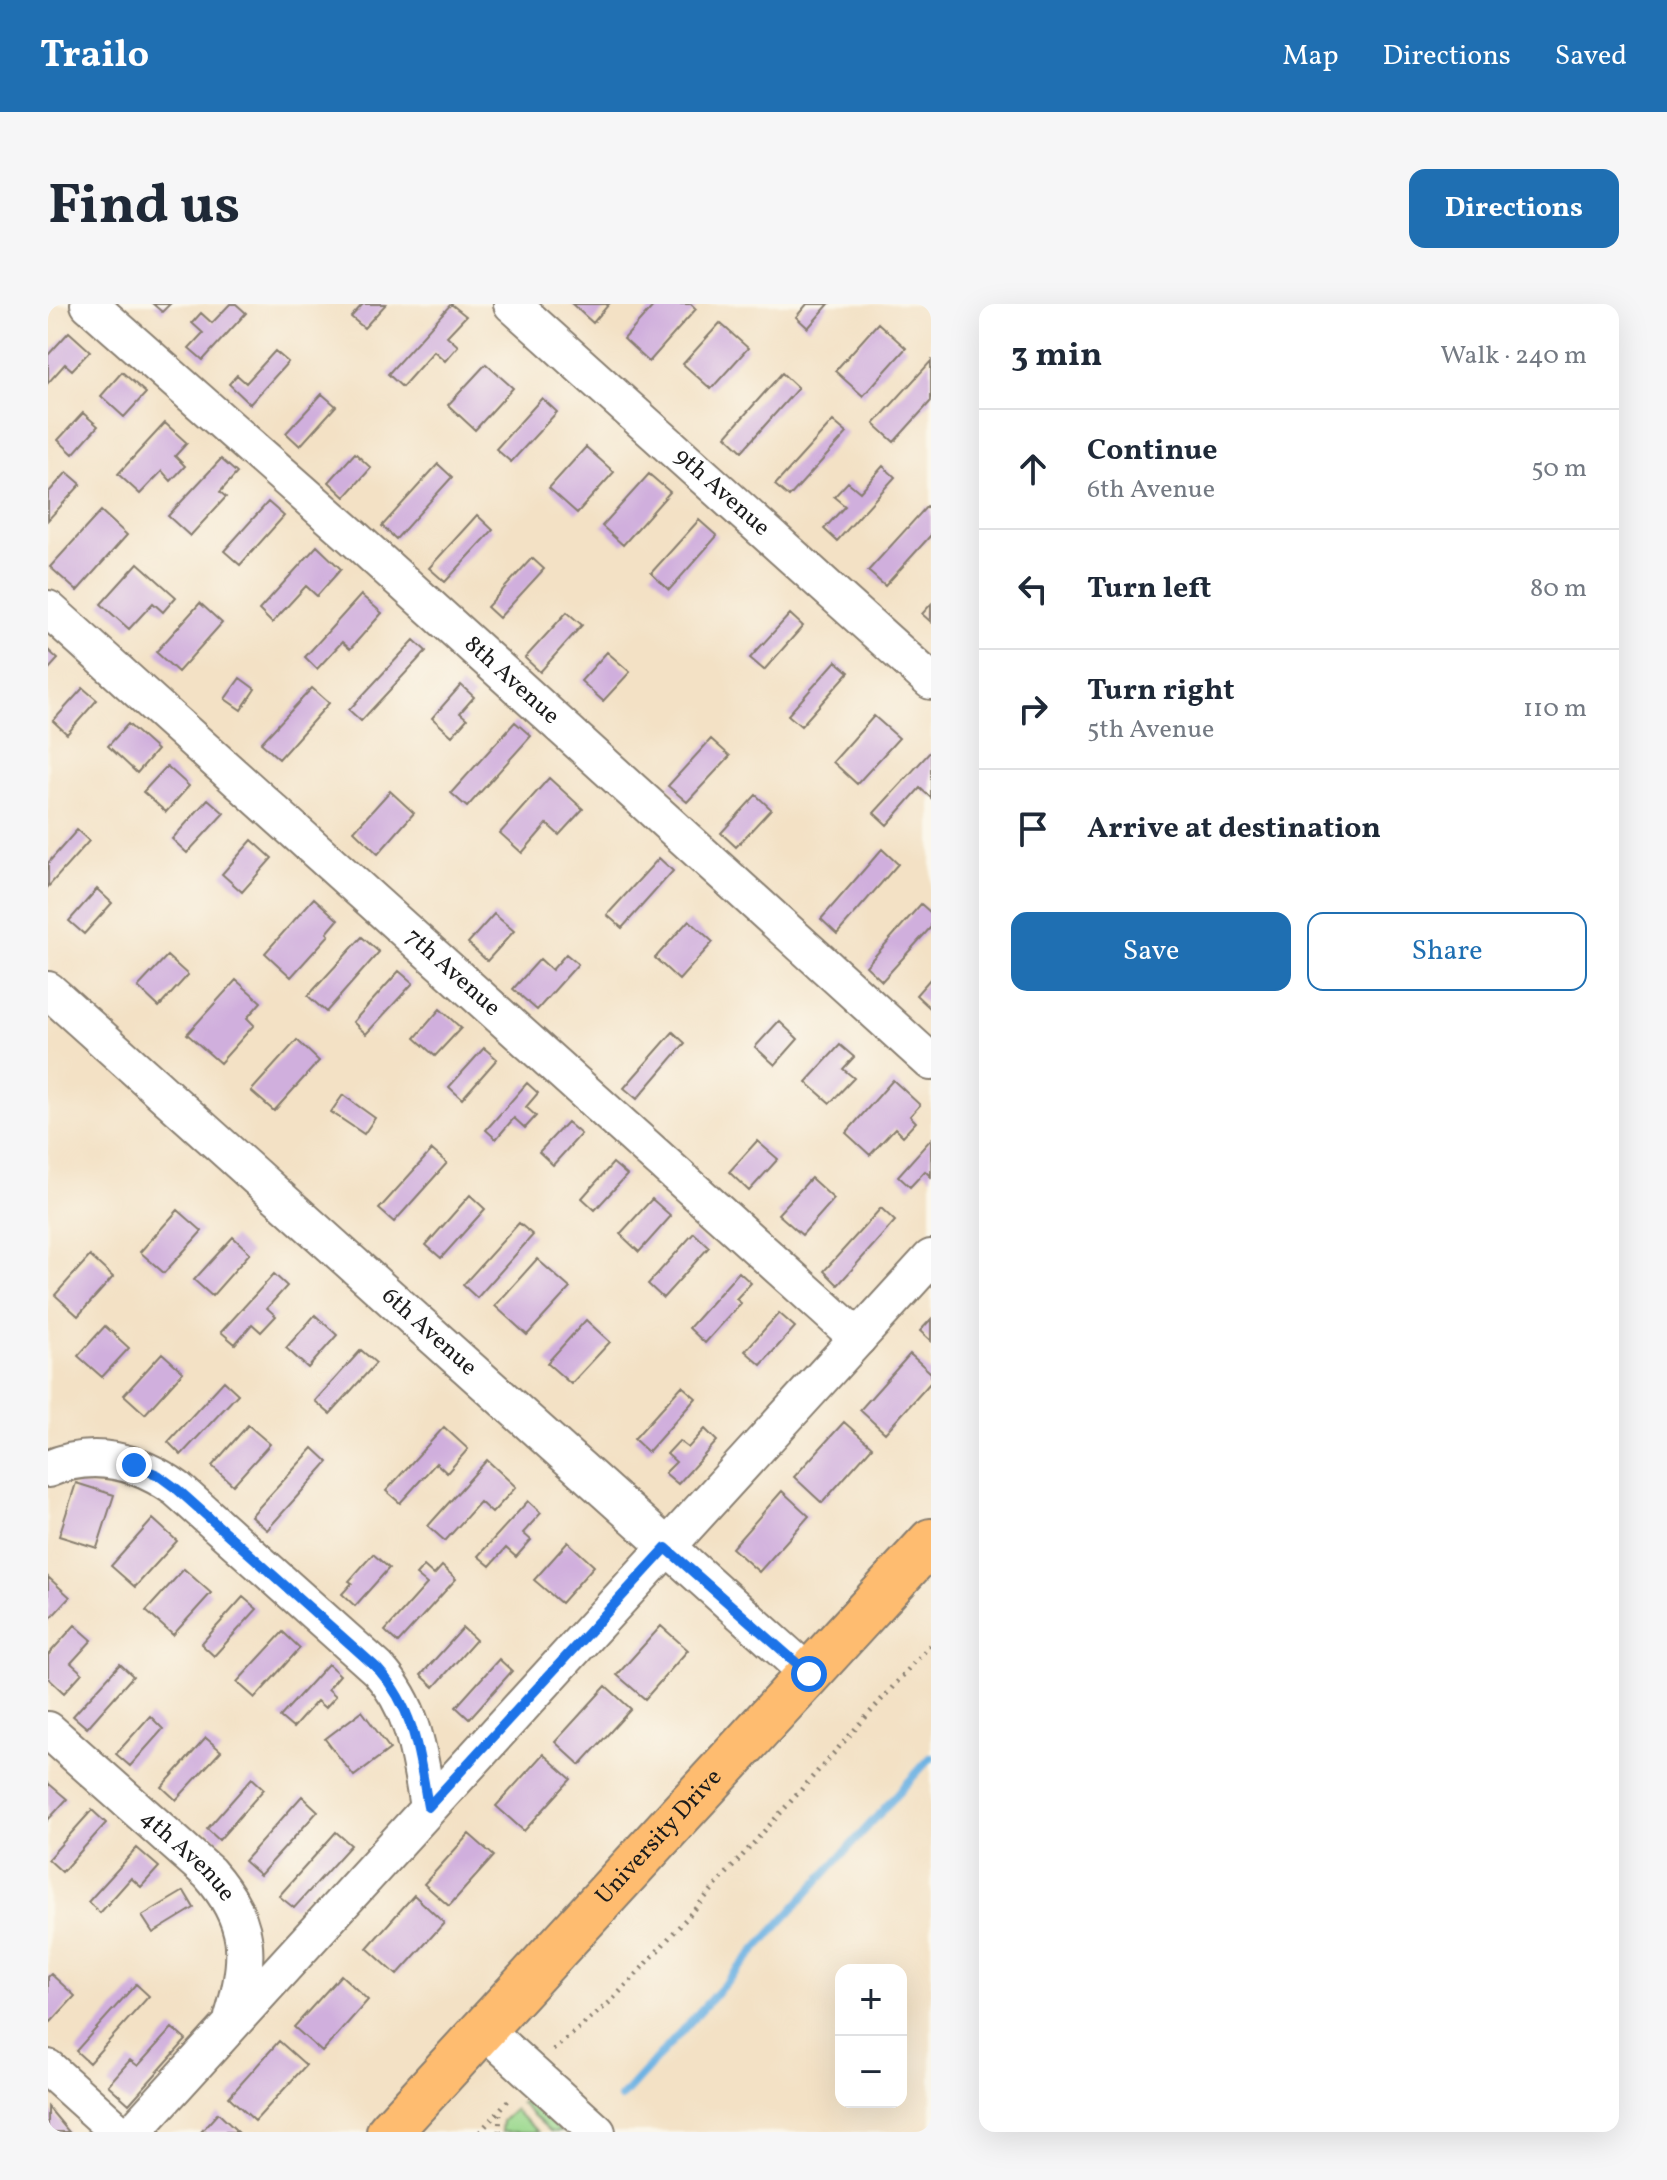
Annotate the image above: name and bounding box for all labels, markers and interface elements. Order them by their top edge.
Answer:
text: Trailo [40,30,149,83]
text: Map [1283,37,1339,76]
text: Directions [1383,37,1511,76]
text: Saved [1555,37,1627,76]
text: Find us [48,169,240,247]
button: Directions [1409,169,1619,248]
text: 3 min [1011,333,1102,380]
text: Walk · 240 m [1440,338,1587,374]
text: Continue [1087,430,1218,472]
street label: 9th Avenue [666,440,777,545]
icon: ahead [1011,447,1055,491]
text: 50 m [1531,451,1587,487]
text: 6th Avenue [1087,472,1215,508]
icon: left [1011,567,1055,611]
text: Turn left [1087,568,1211,610]
text: 80 m [1530,571,1587,607]
street label: 8th Avenue [456,628,567,733]
text: Turn right [1087,670,1235,712]
icon: right [1011,687,1055,731]
text: 110 m [1523,691,1587,727]
text: 5th Avenue [1087,712,1214,748]
icon: arrive [1011,807,1055,851]
text: Arrive at destination [1087,808,1381,850]
button: Save [1011,912,1291,991]
button: Share [1307,912,1587,991]
street label: 7th Avenue [397,921,507,1025]
street label: 6th Avenue [373,1280,484,1384]
route end [116,1447,152,1483]
route start [791,1656,827,1692]
street label: University Drive [588,1762,730,1913]
street label: 4th Avenue [132,1802,243,1909]
map controls [835,1964,907,2108]
button: + [835,1964,907,2036]
button: − [835,2036,907,2108]

